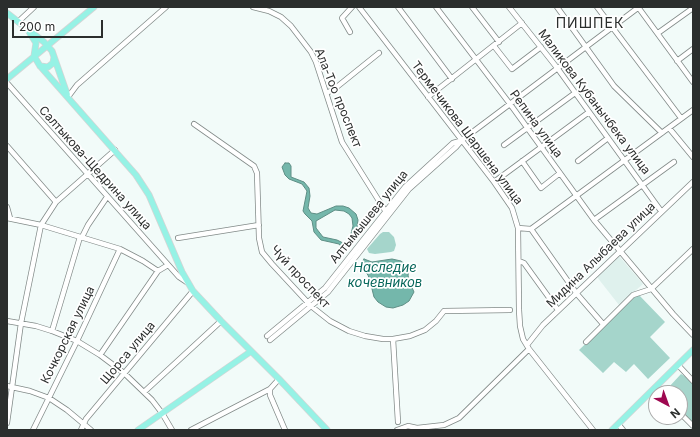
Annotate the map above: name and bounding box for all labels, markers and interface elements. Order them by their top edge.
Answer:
scale bar [14,12,105,38]
district label: ПИШПЕК [556,16,624,32]
text: 200 m [19,19,55,34]
street label: Маликова Кубанычбека улица [535,27,653,177]
street label: Ала-Тоо проспект [312,46,364,150]
street label: Термечикова Шаршена улица [408,59,526,207]
street label: Репина улица [507,87,565,161]
street label: Салтыкова-Щедрина улица [36,103,154,233]
street label: Алтымышева улица [327,167,411,267]
street label: Мидина Алыбаева улица [544,199,658,311]
street label: Чүй проспект [267,243,333,311]
water label: Наследие кочевников [348,260,422,291]
street label: Кочкорская улица [38,284,98,386]
street label: Щорса улица [98,319,158,387]
north arrow [648,385,688,425]
text: N [667,405,683,421]

